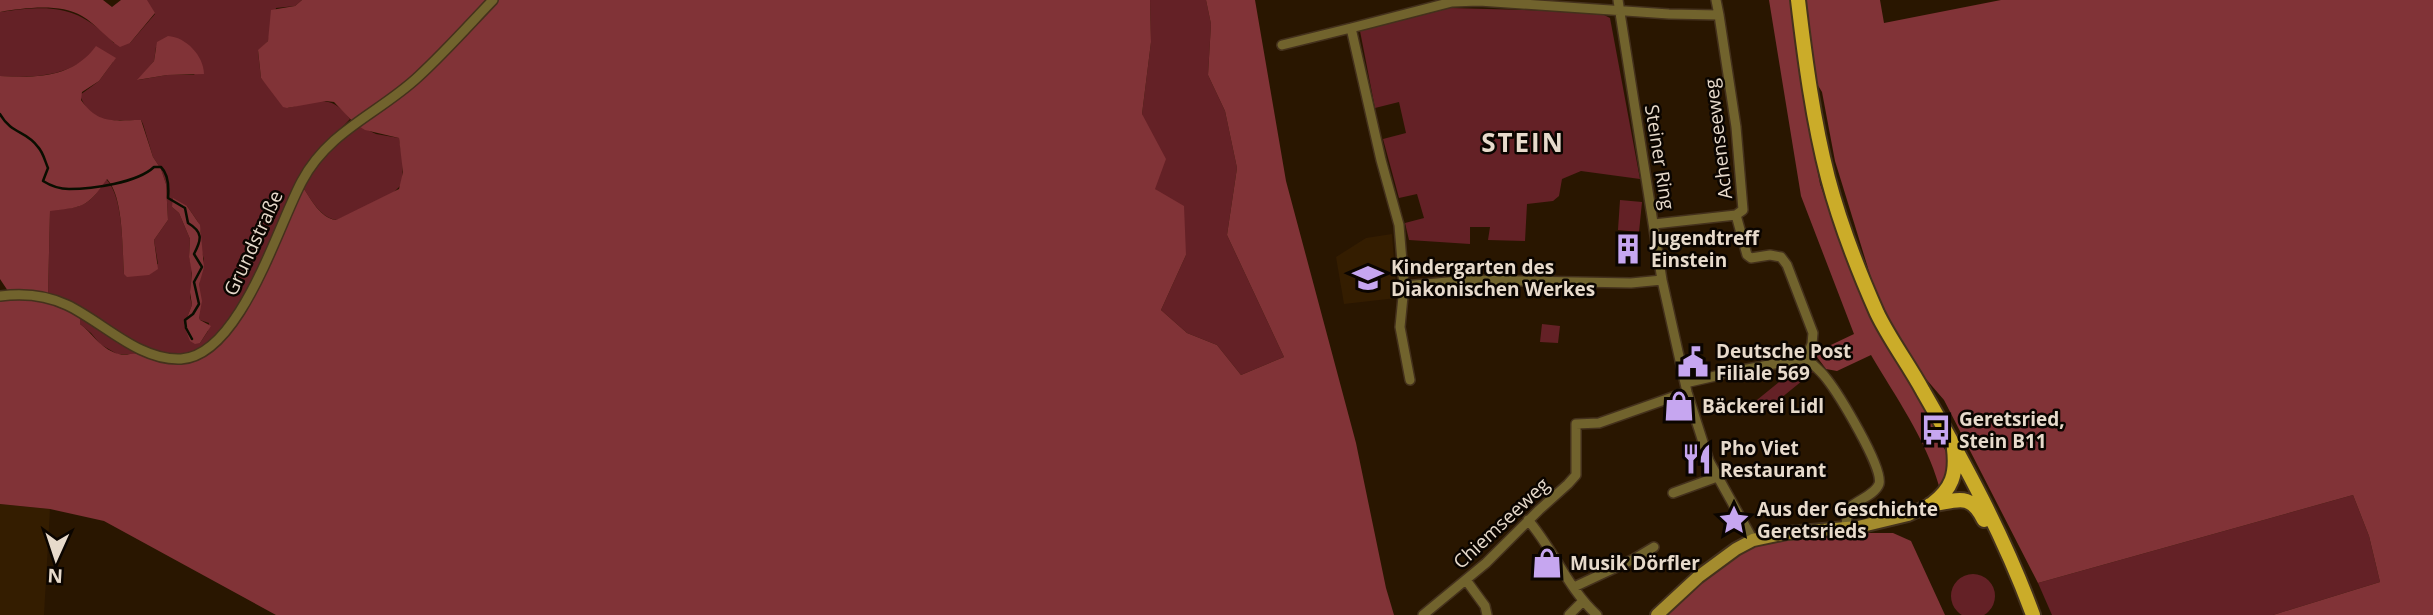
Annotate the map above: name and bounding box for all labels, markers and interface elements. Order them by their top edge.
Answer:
street label: Achenseeweg [1698,77,1738,201]
street label: Steiner Ring [1639,103,1681,211]
district label: STEIN [1481,124,1565,160]
street label: Grundstraße [217,186,289,300]
place label: Jugendtreff Einstein [1649,225,1760,273]
building icon: Jugendtreff Einstein [1611,232,1645,266]
place label: Kindergarten des Diakonischen Werkes [1391,254,1595,302]
school or university icon: Kindergarten des Diakonischen Werkes [1351,261,1385,295]
place label: Deutsche Post Filiale 569 [1716,338,1851,386]
public building icon: Deutsche Post Filiale 569 [1676,345,1710,379]
shop icon: Bäckerei Lidl [1662,389,1696,423]
place label: Bäckerei Lidl [1702,393,1824,419]
place label: Geretsried, Stein B11 [1959,406,2065,454]
bus stop icon: Geretsried, Stein B11 [1919,413,1953,447]
place label: Pho Viet Restaurant [1720,435,1826,483]
restaurant icon: Pho Viet Restaurant [1680,442,1714,476]
street label: Chiemseeweg [1447,472,1555,574]
place label: Aus der Geschichte Geretsrieds [1757,496,1938,544]
place icon: Aus der Geschichte Geretsrieds [1717,503,1751,537]
north arrow [21,524,91,594]
shop icon: Musik Dörfler [1530,546,1564,580]
place label: Musik Dörfler [1570,550,1700,576]
text: N [47,563,64,589]

